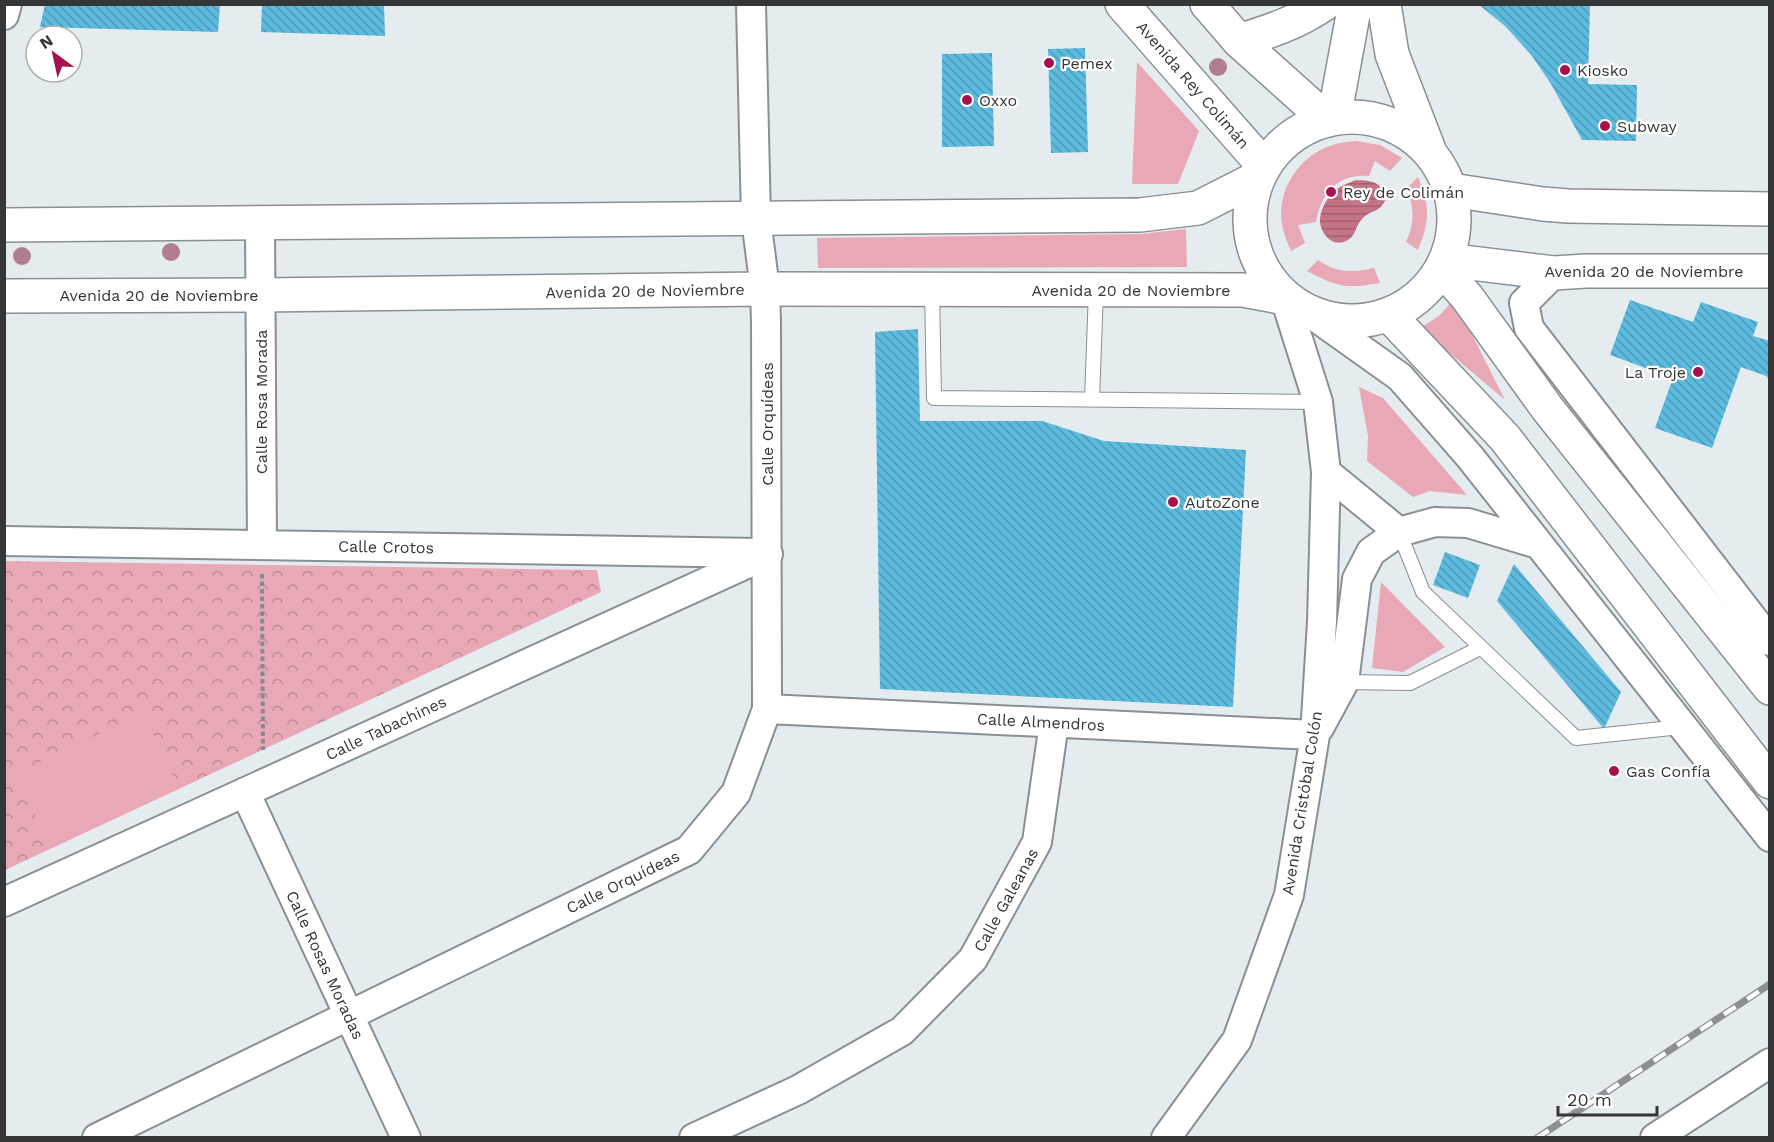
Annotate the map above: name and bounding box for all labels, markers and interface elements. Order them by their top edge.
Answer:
street label: Avenida Rey Colimán [1133,17,1253,153]
north arrow [24,24,84,84]
text: N [36,31,56,53]
place label: Pemex [1061,54,1113,73]
marker: Pemex [1042,56,1056,70]
place label: Kiosko [1577,61,1628,80]
marker: Kiosko [1558,63,1572,77]
place label: Oxxo [979,91,1017,110]
marker: Oxxo [960,93,974,107]
place label: Subway [1617,117,1678,136]
marker: Subway [1598,119,1612,133]
place label: Rey de Colimán [1343,183,1464,202]
marker: Rey de Colimán [1324,185,1338,199]
street label: Avenida 20 de Noviembre [1544,262,1744,281]
street label: Avenida 20 de Noviembre [545,280,745,302]
street label: Avenida 20 de Noviembre [1031,281,1231,300]
street label: Avenida 20 de Noviembre [59,286,259,305]
street label: Calle Rosa Morada [252,330,271,474]
street label: Calle Orquídeas [758,362,777,486]
place label: La Troje [1625,363,1686,382]
marker: La Troje [1691,365,1705,379]
place label: AutoZone [1185,493,1260,512]
marker: AutoZone [1166,495,1180,509]
street label: Calle Crotos [338,537,434,557]
street label: Calle Tabachines [323,692,449,764]
street label: Calle Almendros [977,709,1105,735]
street label: Avenida Cristóbal Colón [1278,710,1326,896]
place label: Gas Confía [1626,762,1711,781]
marker: Gas Confía [1607,764,1621,778]
street label: Calle Galeanas [970,845,1042,955]
street label: Calle Orquídeas [563,846,683,918]
street label: Calle Rosas Moradas [282,888,368,1042]
scale bar [1558,1079,1657,1117]
text: 20 m [1567,1089,1612,1110]

